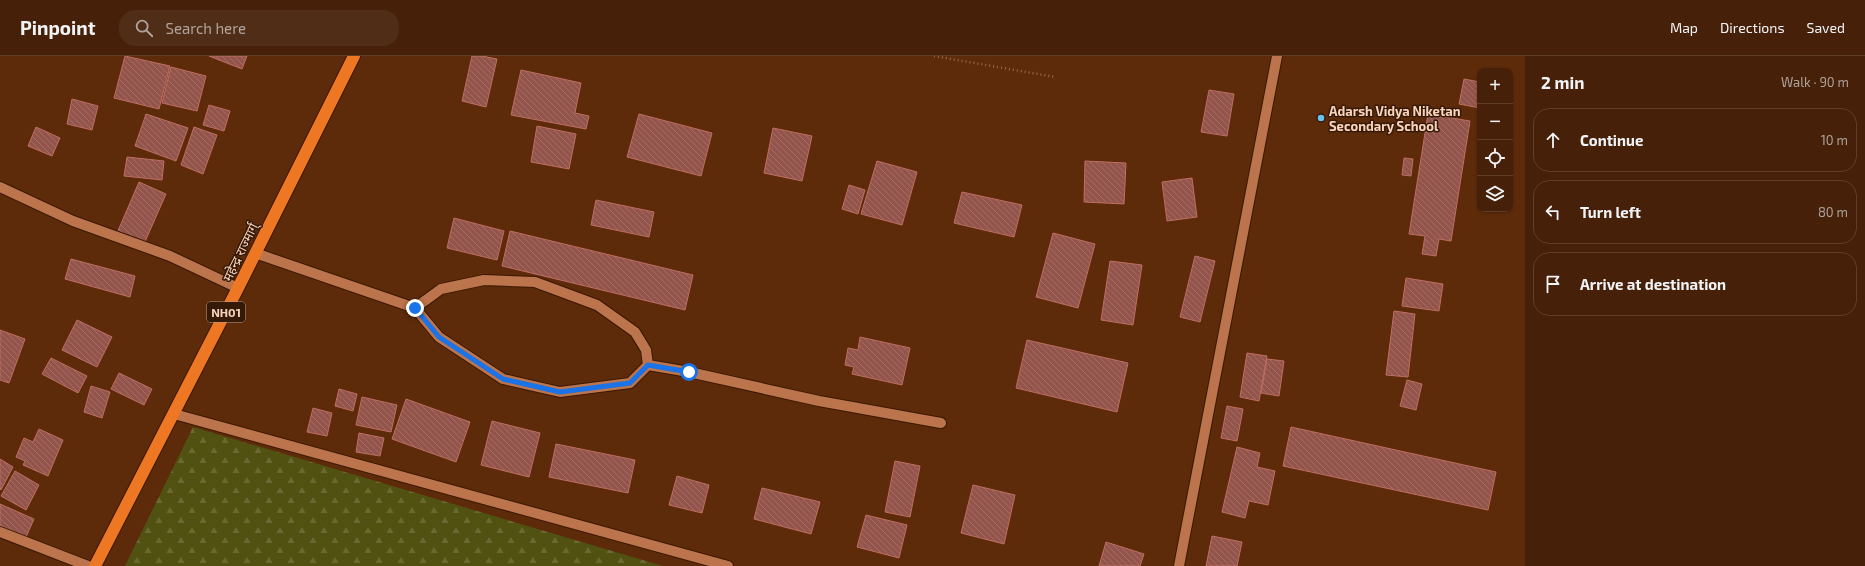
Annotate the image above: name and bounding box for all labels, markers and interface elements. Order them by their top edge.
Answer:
search box [119,10,399,46]
text: Pinpoint [20,16,95,39]
icon: search [133,17,155,39]
text: Search here [165,19,246,37]
text: Map [1670,19,1698,36]
text: Directions [1720,19,1785,36]
text: Saved [1807,19,1845,36]
map controls [1477,68,1513,212]
button: + [1477,68,1513,104]
text: 2 min [1541,72,1584,92]
text: Walk · 90 m [1781,74,1849,90]
place label: Adarsh Vidya Niketan Secondary School [1329,103,1461,134]
button: − [1477,104,1513,140]
marker: Adarsh Vidya Niketan Secondary School [1316,113,1326,123]
icon: ahead [1542,129,1564,151]
text: Continue [1580,131,1643,149]
text: 10 m [1821,132,1848,148]
button: locate [1477,140,1513,176]
button: layers [1477,176,1513,212]
icon: left [1542,201,1564,223]
text: Turn left [1580,203,1641,221]
text: 80 m [1818,204,1848,220]
street label: महेन्द्र राज्मार्ग् [219,218,262,284]
icon: arrive [1542,273,1564,295]
text: Arrive at destination [1580,275,1726,293]
route end [406,299,424,317]
road number: NH01 [207,302,245,322]
route start [680,363,698,381]

